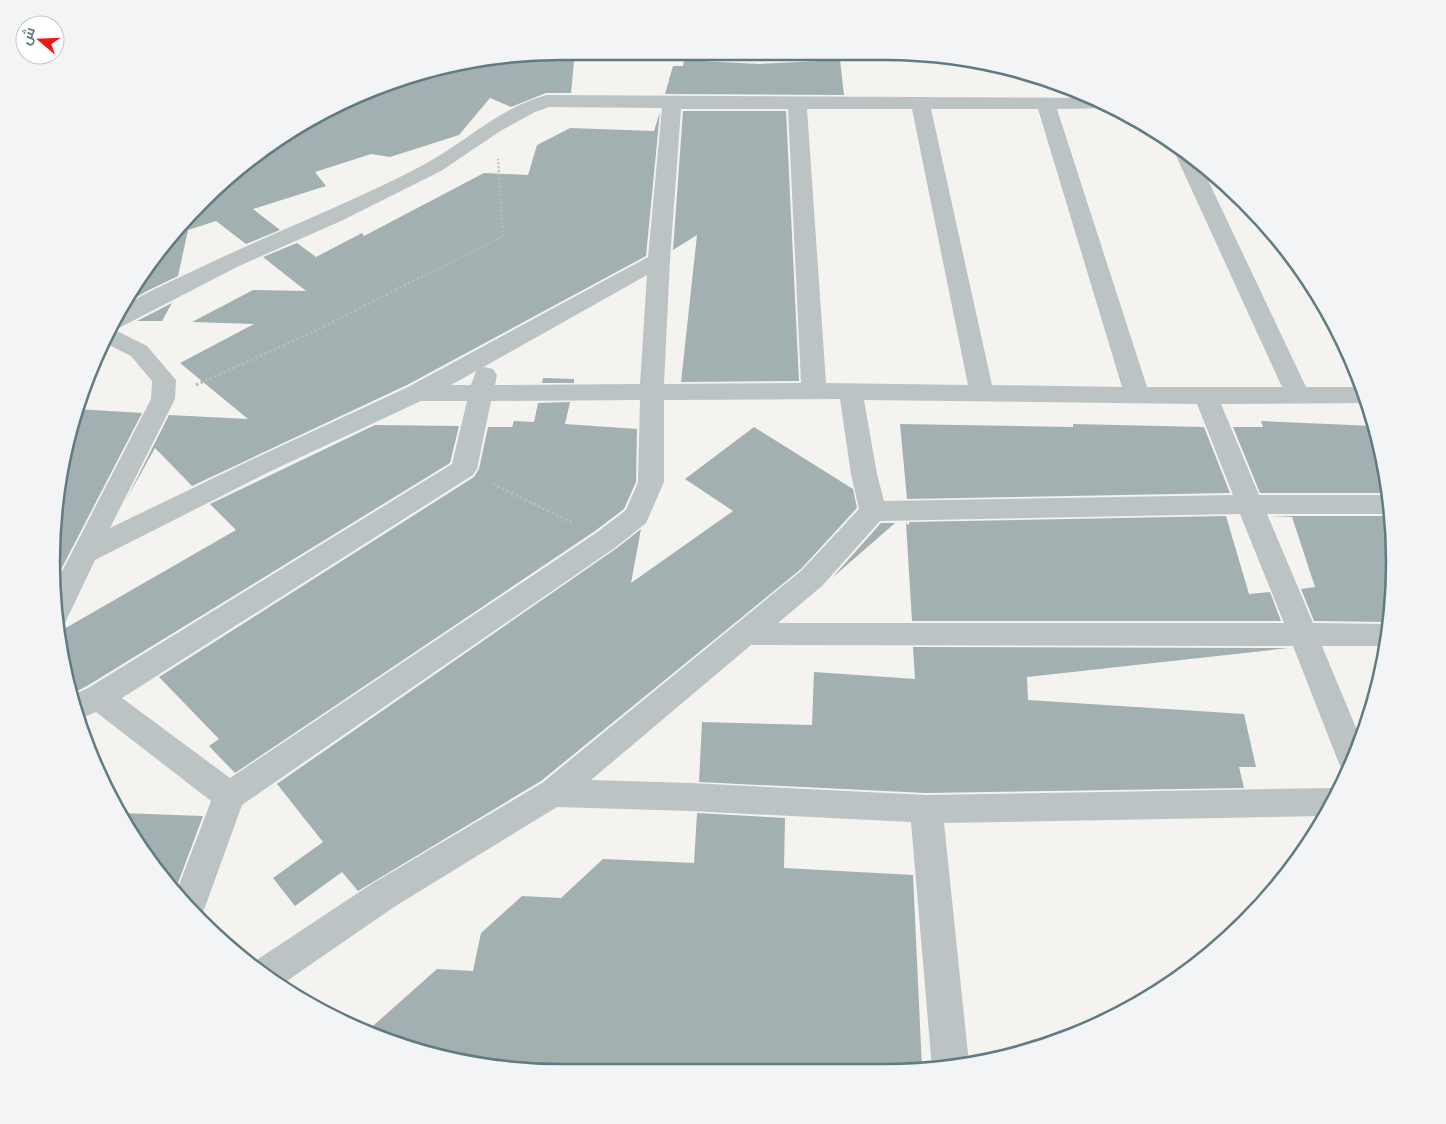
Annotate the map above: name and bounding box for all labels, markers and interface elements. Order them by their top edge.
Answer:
north arrow [15,15,65,65]
text: ش [17,25,39,47]

